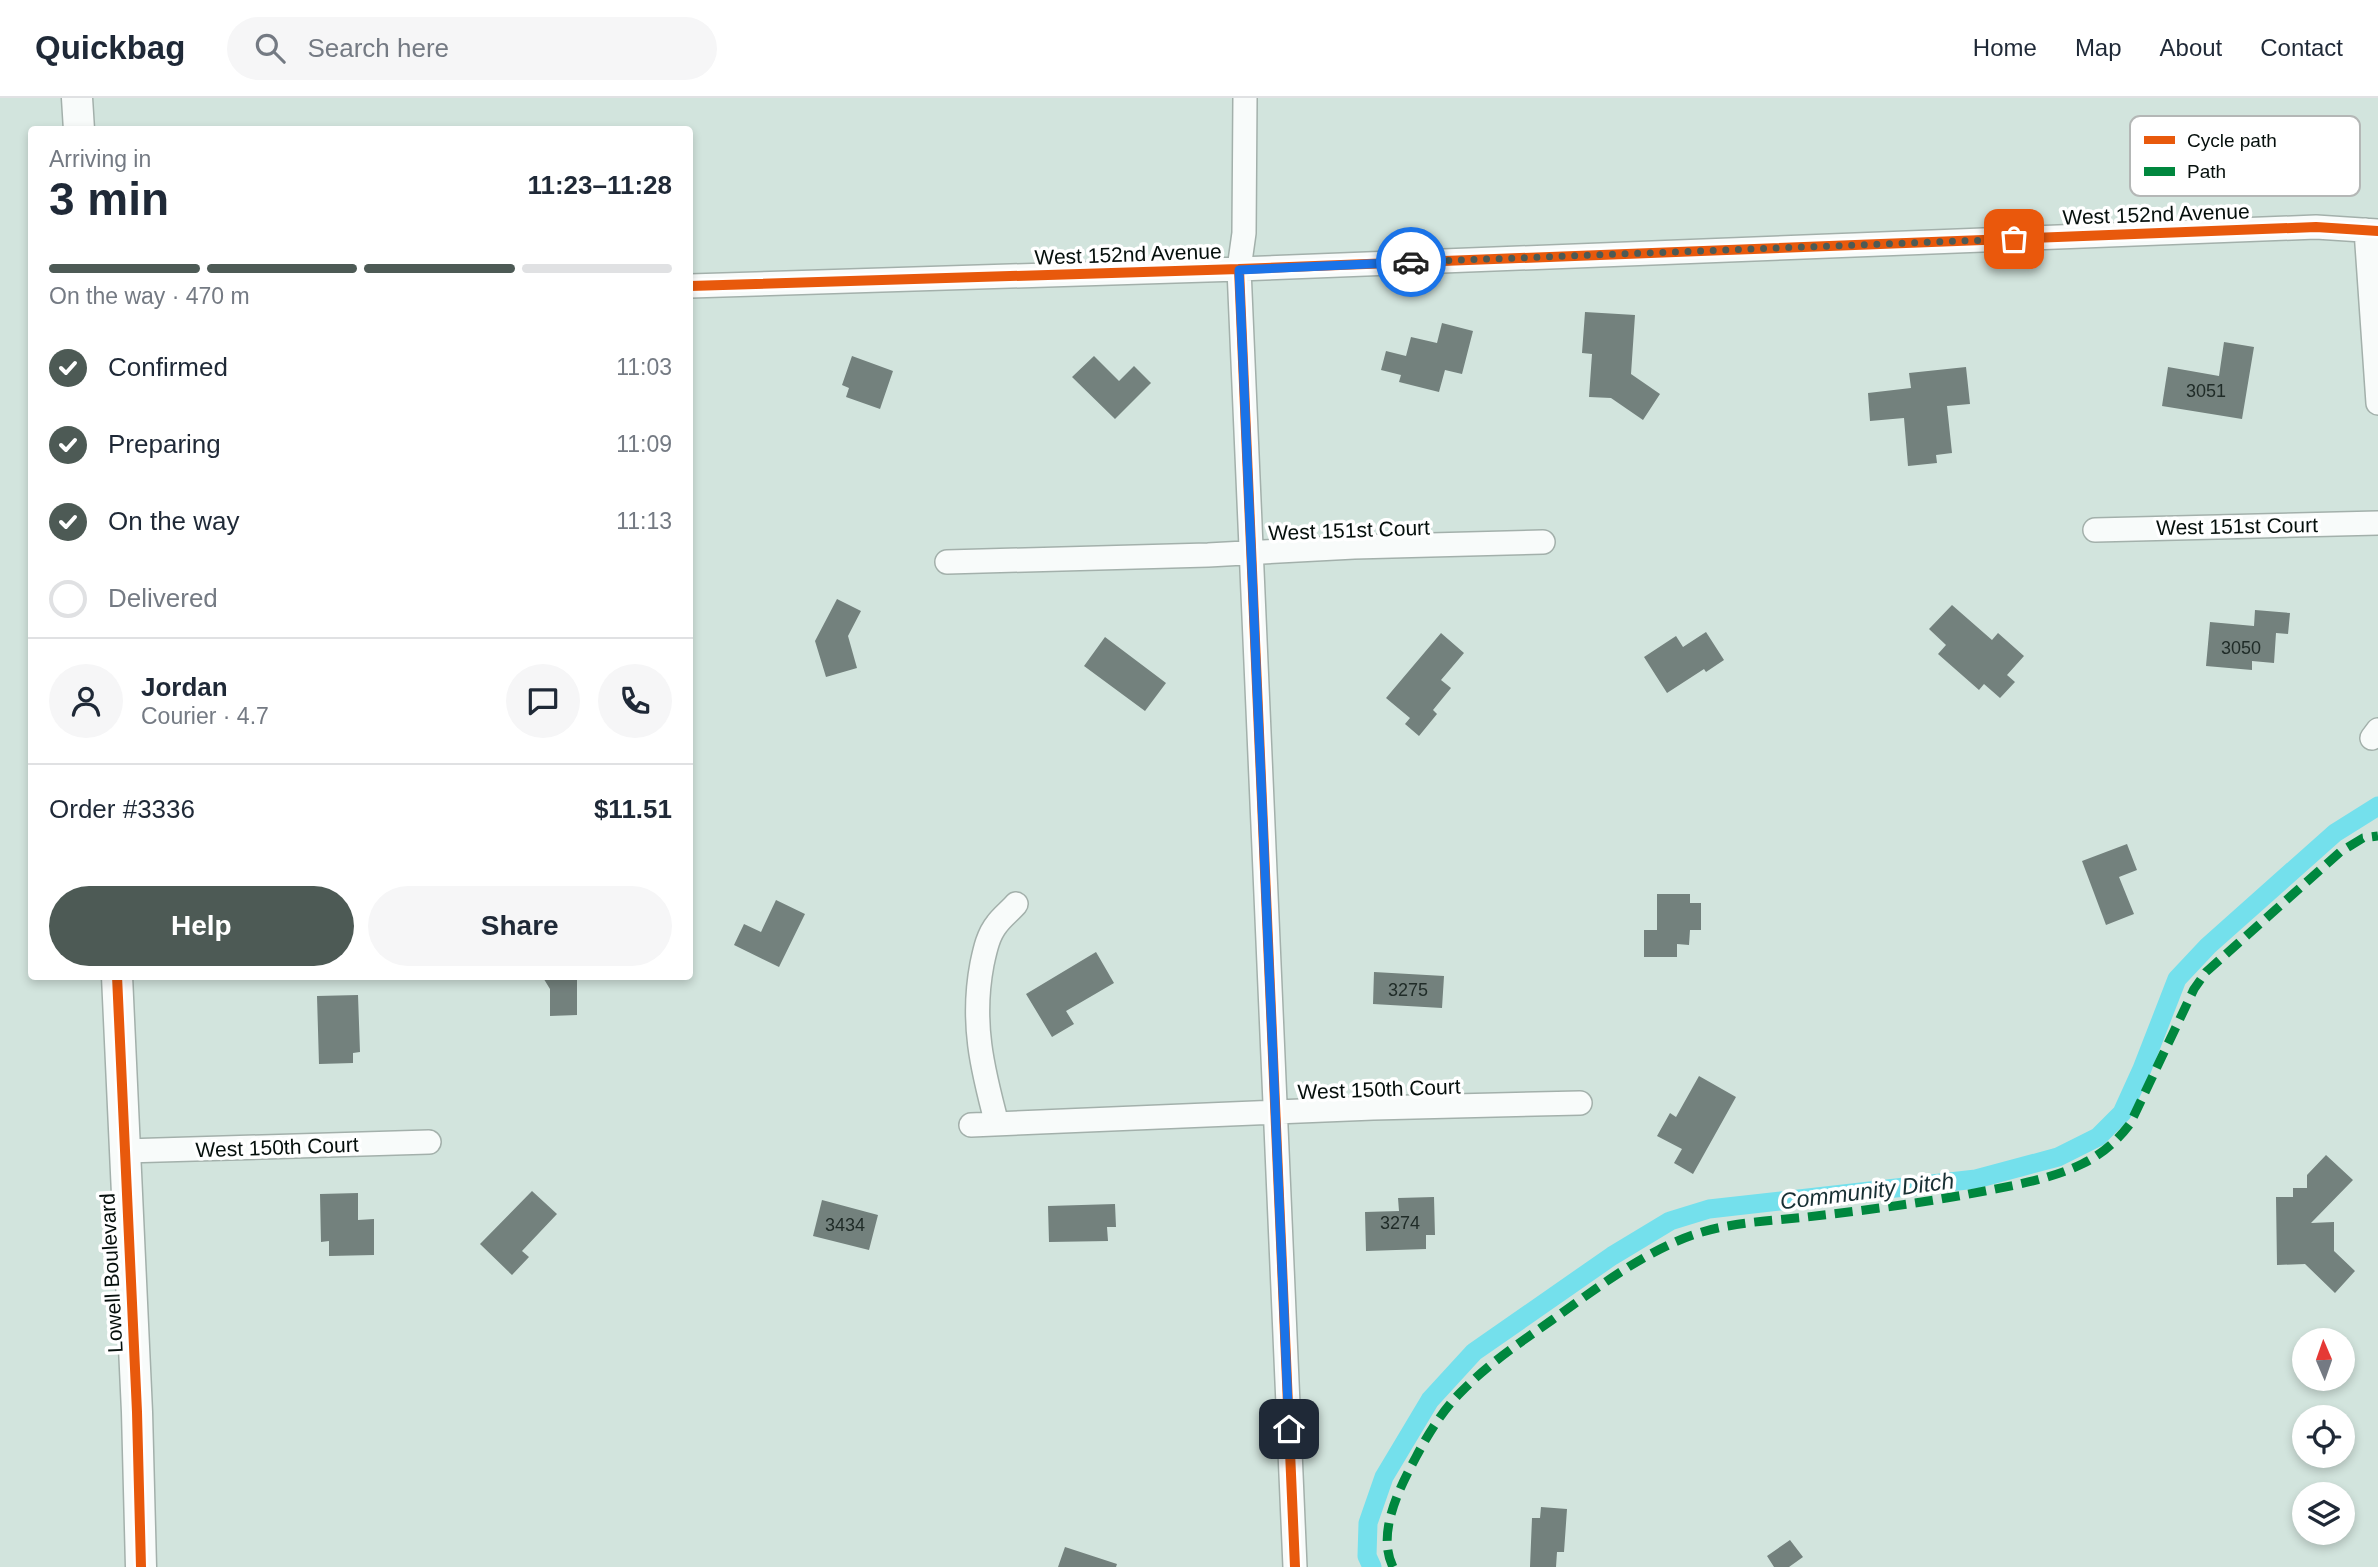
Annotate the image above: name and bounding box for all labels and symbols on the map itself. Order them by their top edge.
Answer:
legend [2130,116,2360,196]
text: Cycle path [2187,130,2277,151]
text: Path [2187,161,2226,182]
street label: West 152nd Avenue [2062,199,2250,229]
pin [1984,209,2044,269]
courier [1376,227,1446,297]
street label: West 152nd Avenue [1034,239,1222,269]
house number: 3051 [2186,381,2226,401]
street label: West 151st Court [2156,513,2318,539]
street label: West 151st Court [1268,516,1430,544]
house number: 3050 [2221,638,2261,658]
house number: 3275 [1388,980,1428,1000]
street label: West 150th Court [1297,1075,1461,1103]
street label: West 150th Court [195,1133,359,1161]
water label: Community Ditch [1779,1167,1955,1215]
street label: Lowell Boulevard [95,1193,127,1353]
house number: 3274 [1380,1213,1420,1233]
house number: 3434 [825,1215,865,1235]
north arrow [2292,1328,2356,1391]
pin [1259,1399,1319,1459]

